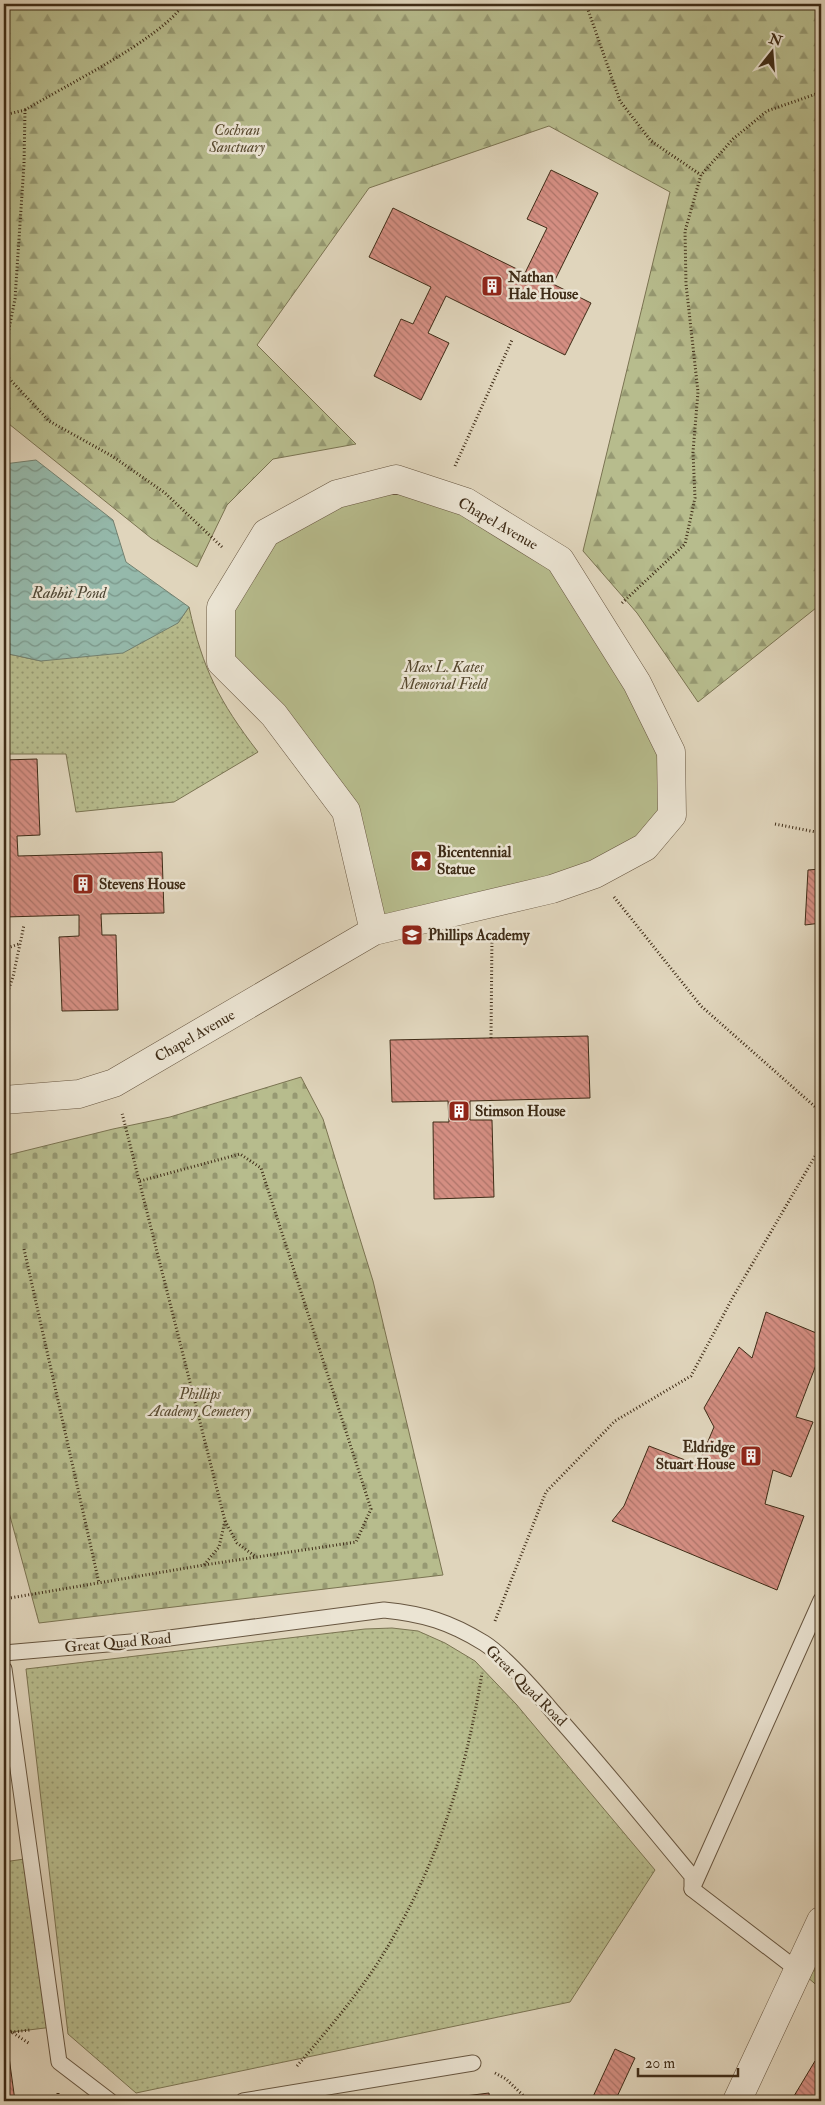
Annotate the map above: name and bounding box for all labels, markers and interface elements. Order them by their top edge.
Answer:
north arrow [748,28,798,78]
text: N [766,30,785,50]
park label: Cochran Sanctuary [208,121,266,157]
place label: Nathan Hale House [507,268,579,304]
building icon: Nathan Hale House [480,274,504,298]
street label: Chapel Avenue [454,493,541,555]
water label: Rabbit Pond [31,583,107,603]
park label: Max L. Kates Memorial Field [400,658,489,694]
place label: Bicentennial Statue [437,843,511,879]
place icon: Bicentennial Statue [409,849,433,873]
building icon: Stevens House [71,872,95,896]
place label: Stevens House [99,875,186,894]
school or university icon: Phillips Academy [400,923,424,947]
place label: Phillips Academy [428,926,531,946]
street label: Chapel Avenue [152,1005,239,1067]
building icon: Stimson House [447,1099,471,1123]
place label: Stimson House [475,1102,566,1121]
park label: Phillips Academy Cemetery [147,1385,252,1421]
place label: Eldridge Stuart House [656,1438,736,1474]
building icon: Eldridge Stuart House [739,1444,763,1468]
street label: Great Quad Road [64,1629,173,1657]
street label: Great Quad Road [481,1641,571,1731]
scale bar [638,2045,738,2077]
text: 20 m [645,2054,675,2073]

